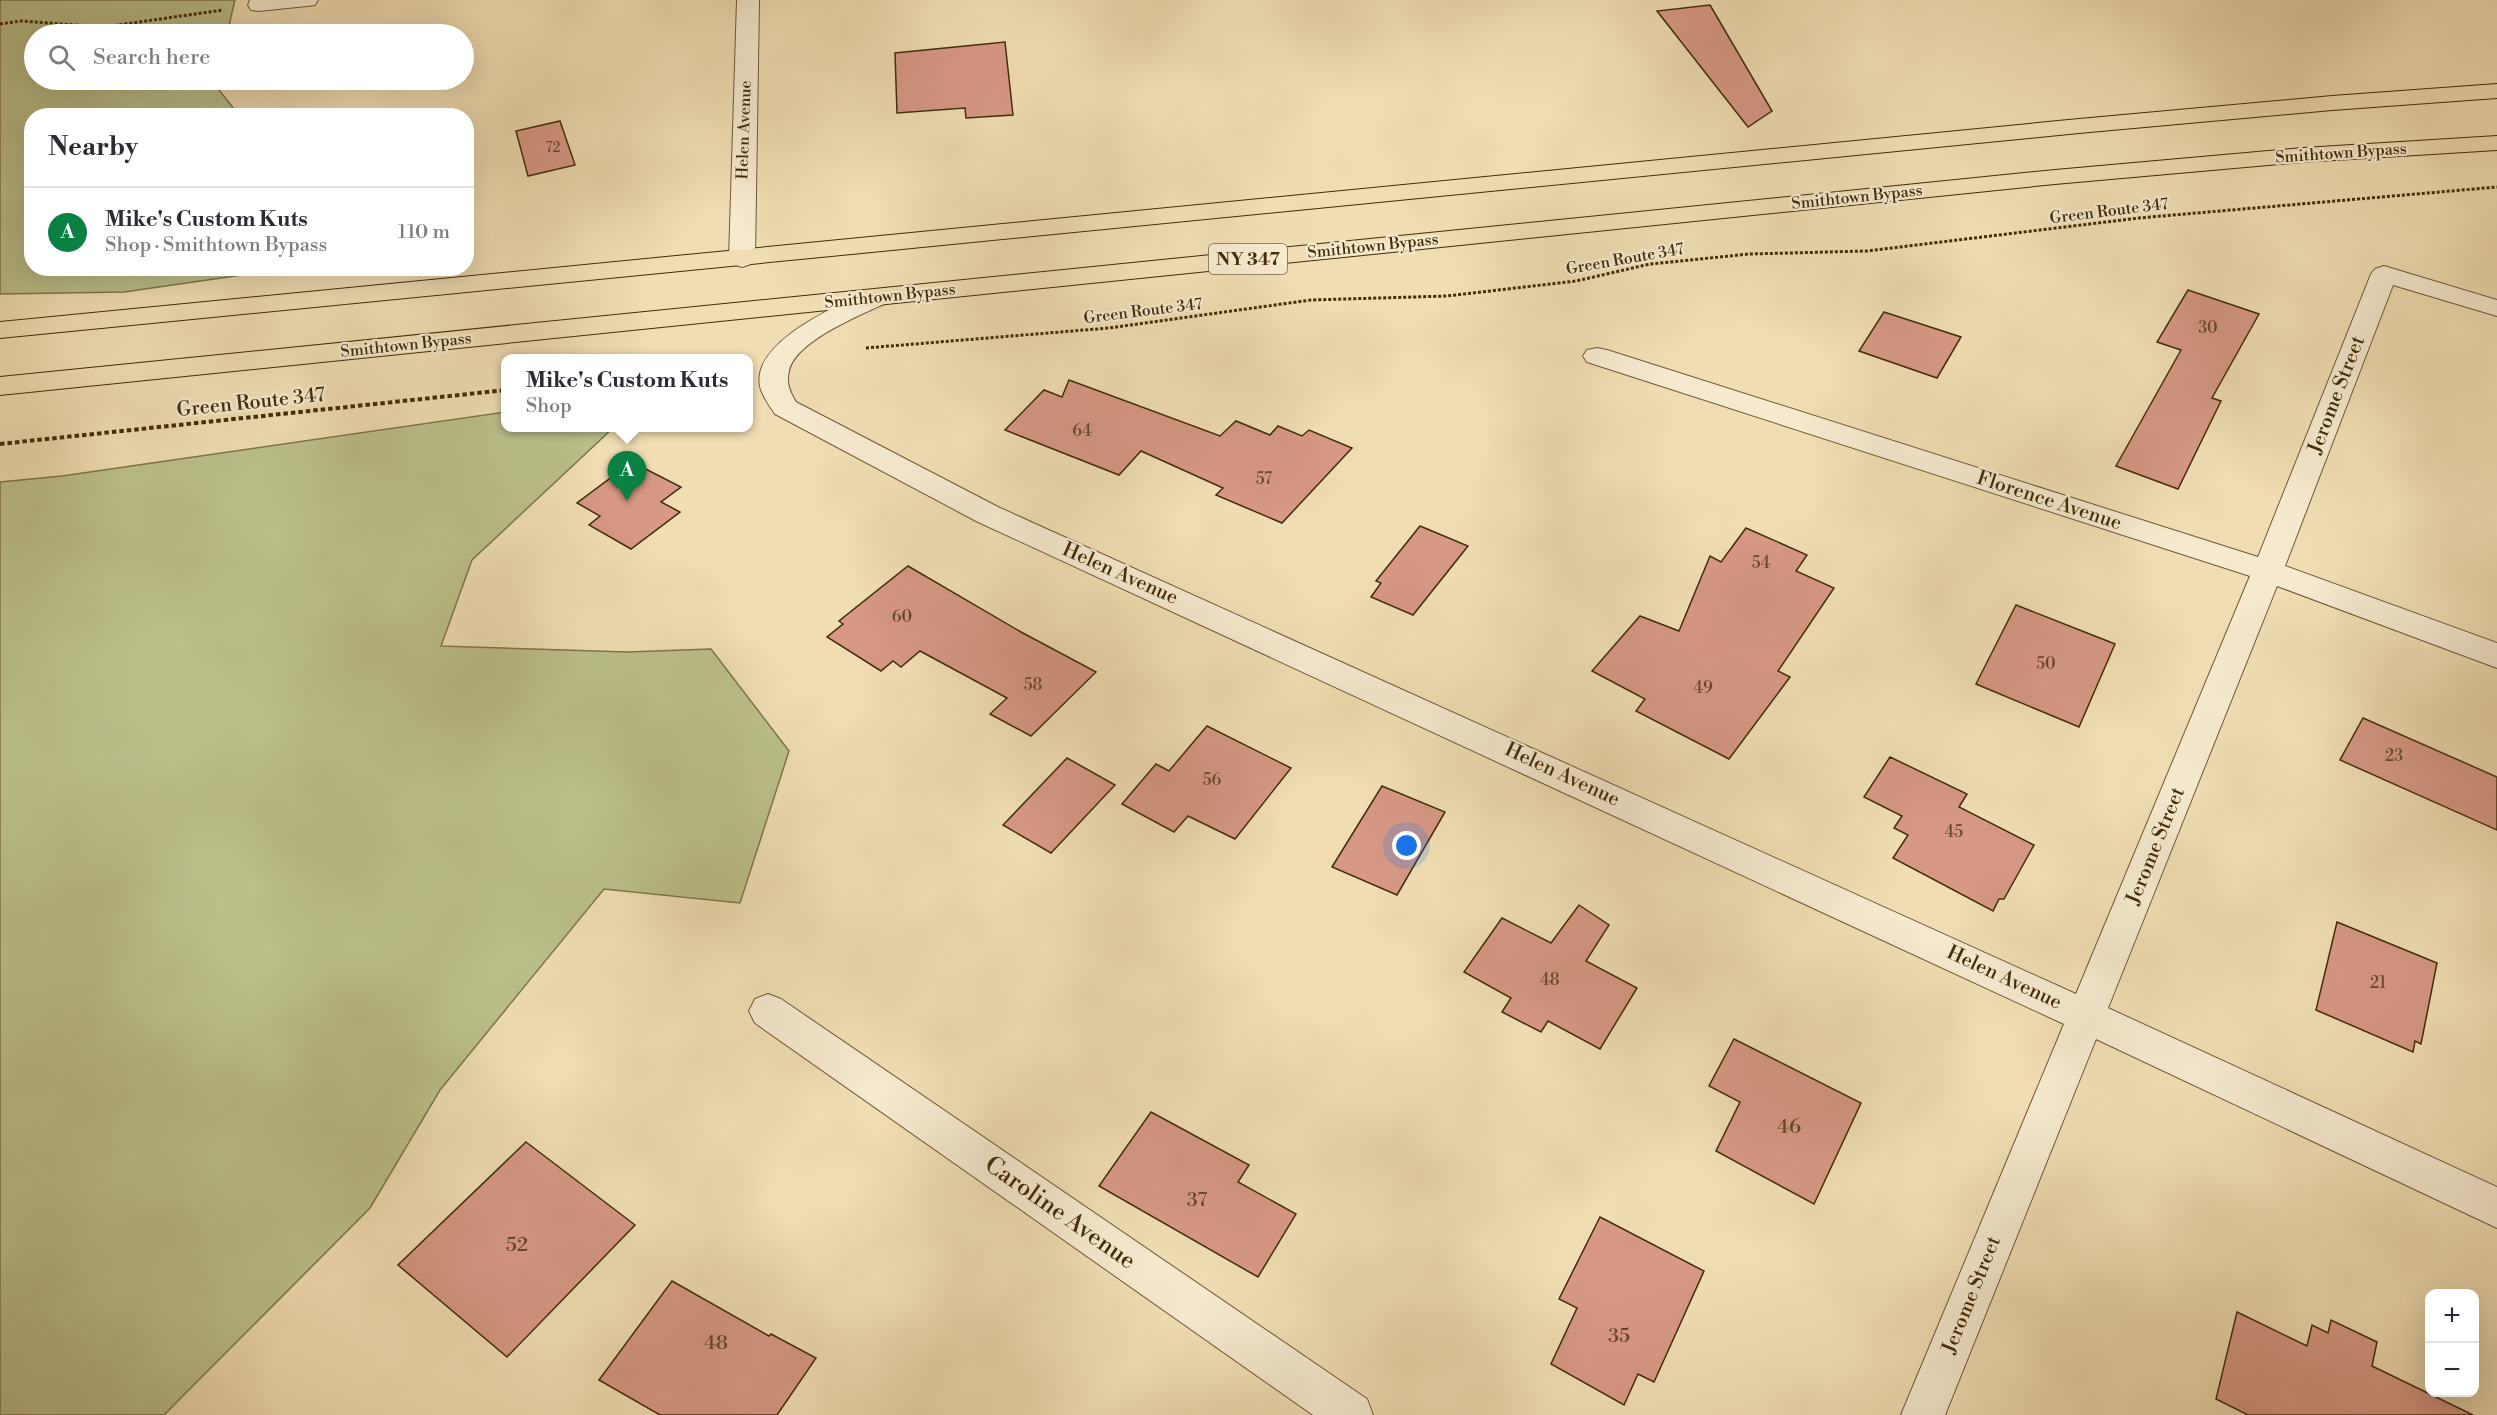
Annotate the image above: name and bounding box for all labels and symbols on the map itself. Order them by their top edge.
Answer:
street label: Helen Avenue [732,80,756,180]
street label: Smithtown Bypass [2275,138,2407,168]
house number: 72 [546,139,560,157]
street label: Smithtown Bypass [1790,180,1924,214]
street label: Green Route 347 [2048,194,2170,228]
street label: Smithtown Bypass [1306,229,1440,263]
street label: Green Route 347 [1564,239,1686,279]
road number: NY 347 [1209,244,1287,274]
street label: Smithtown Bypass [823,279,957,313]
street label: Green Route 347 [1082,294,1204,328]
house number: 30 [2198,318,2218,338]
street label: Smithtown Bypass [339,328,473,362]
street label: Jerome Street [2303,332,2371,458]
street label: Green Route 347 [175,383,327,423]
house number: 64 [1072,421,1092,441]
pin: A [608,452,646,501]
street label: Florence Avenue [1973,466,2125,536]
house number: 57 [1256,469,1272,489]
street label: Helen Avenue [1058,537,1182,611]
house number: 54 [1752,553,1771,573]
house number: 60 [892,607,912,627]
house number: 50 [2036,654,2056,674]
house number: 58 [1024,675,1043,695]
house number: 49 [1693,678,1713,698]
street label: Helen Avenue [1500,737,1624,813]
house number: 23 [2385,746,2403,766]
house number: 56 [1203,770,1222,790]
street label: Jerome Street [2121,784,2191,909]
house number: 45 [1945,822,1963,842]
your location [1392,831,1421,860]
street label: Helen Avenue [1942,940,2066,1016]
house number: 48 [1540,970,1560,990]
house number: 21 [2370,973,2386,993]
house number: 46 [1777,1115,1801,1140]
street label: Caroline Avenue [979,1150,1141,1276]
house number: 37 [1187,1188,1207,1213]
house number: 52 [506,1233,528,1258]
street label: Jerome Street [1937,1233,2007,1358]
house number: 35 [1608,1324,1630,1349]
house number: 48 [704,1331,728,1356]

